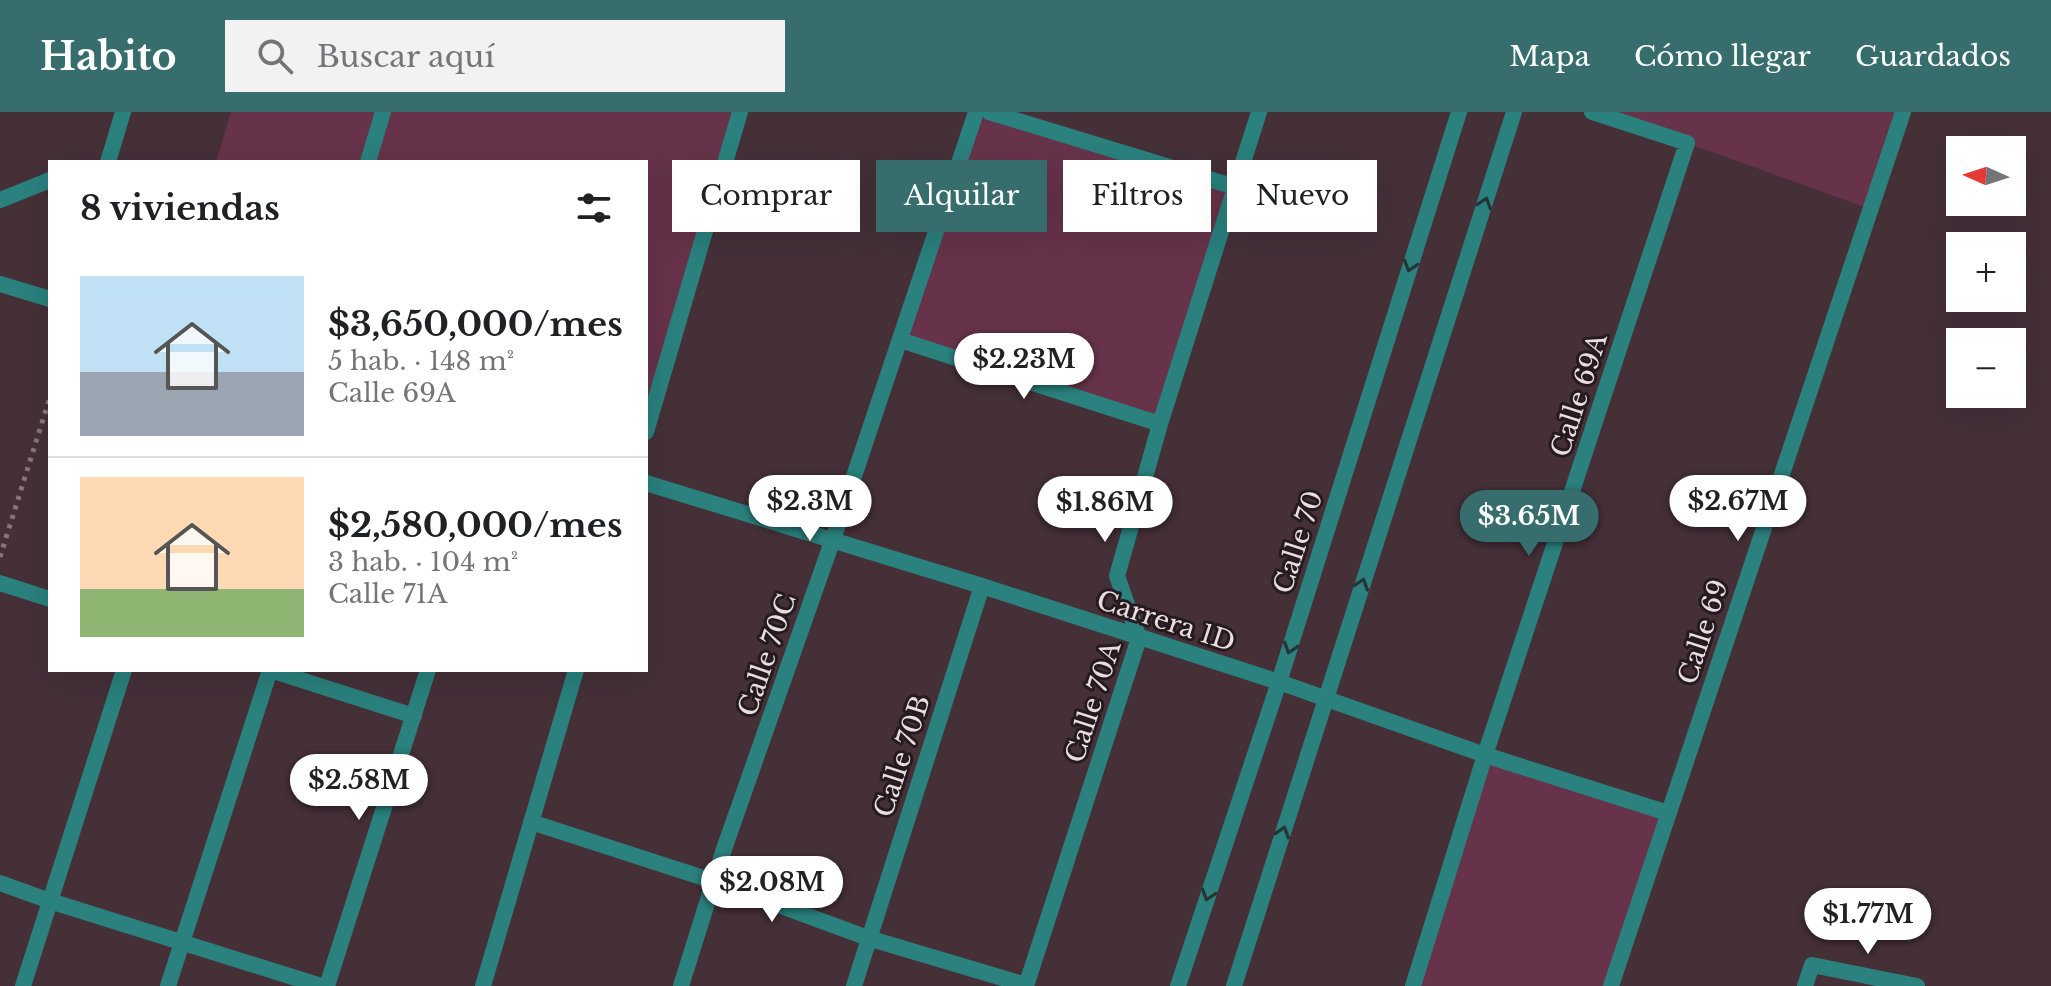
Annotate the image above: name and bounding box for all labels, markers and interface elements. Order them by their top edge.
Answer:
search box [225,20,785,92]
text: Habito [40,33,177,80]
icon: search [253,34,297,78]
text: Buscar aquí [317,38,495,75]
text: Mapa [1509,39,1590,74]
text: Cómo llegar [1634,39,1811,74]
text: Guardados [1855,39,2011,74]
north arrow [1946,136,2026,216]
map controls [1946,136,2026,408]
chip: Comprar [672,160,860,232]
chip: Alquilar [876,160,1047,232]
chip: Filtros [1063,160,1211,232]
chip: Nuevo [1227,160,1377,232]
icon: filters [572,186,616,230]
text: 8 viviendas [80,187,280,229]
one-way arrow [1475,197,1491,211]
button: + [1946,232,2026,312]
one-way arrow [1404,259,1420,273]
text: $3,650,000/mes [328,303,623,345]
icon: home [144,308,240,404]
button: − [1946,328,2026,408]
street label: Calle 69A [1544,329,1614,461]
pin: $2.23M [959,333,1089,401]
text: $2.23M [972,343,1076,375]
text: 5 hab. · 148 m² [328,345,514,377]
text: Calle 69A [328,377,456,409]
pin: $2.3M [754,475,866,543]
pin: $2.67M [1673,475,1803,543]
pin: $1.86M [1040,476,1170,544]
text: $2.3M [767,485,853,517]
text: $2.67M [1687,485,1789,517]
text: $1.86M [1056,486,1154,518]
street label: Calle 70 [1266,487,1330,597]
pin: $3.65M [1464,490,1594,558]
text: $3.65M [1478,500,1580,532]
text: $2,580,000/mes [328,504,623,546]
icon: home [144,509,240,605]
text: 3 hab. · 104 m² [328,546,518,578]
street label: Calle 69 [1671,576,1735,688]
text: Calle 71A [328,578,447,610]
one-way arrow [1352,578,1368,592]
street label: Carrera 1D [1093,584,1239,658]
street label: Calle 70C [731,590,803,720]
street label: Calle 70A [1058,636,1128,767]
one-way arrow [1283,640,1299,654]
street label: Calle 70B [867,691,937,821]
pin: $2.58M [294,754,424,822]
text: $2.58M [308,764,410,796]
one-way arrow [1273,825,1289,839]
pin: $2.08M [707,856,837,924]
text: $2.08M [719,866,825,898]
one-way arrow [1202,887,1218,901]
pin: $1.77M [1803,888,1933,956]
text: $1.77M [1822,898,1914,930]

